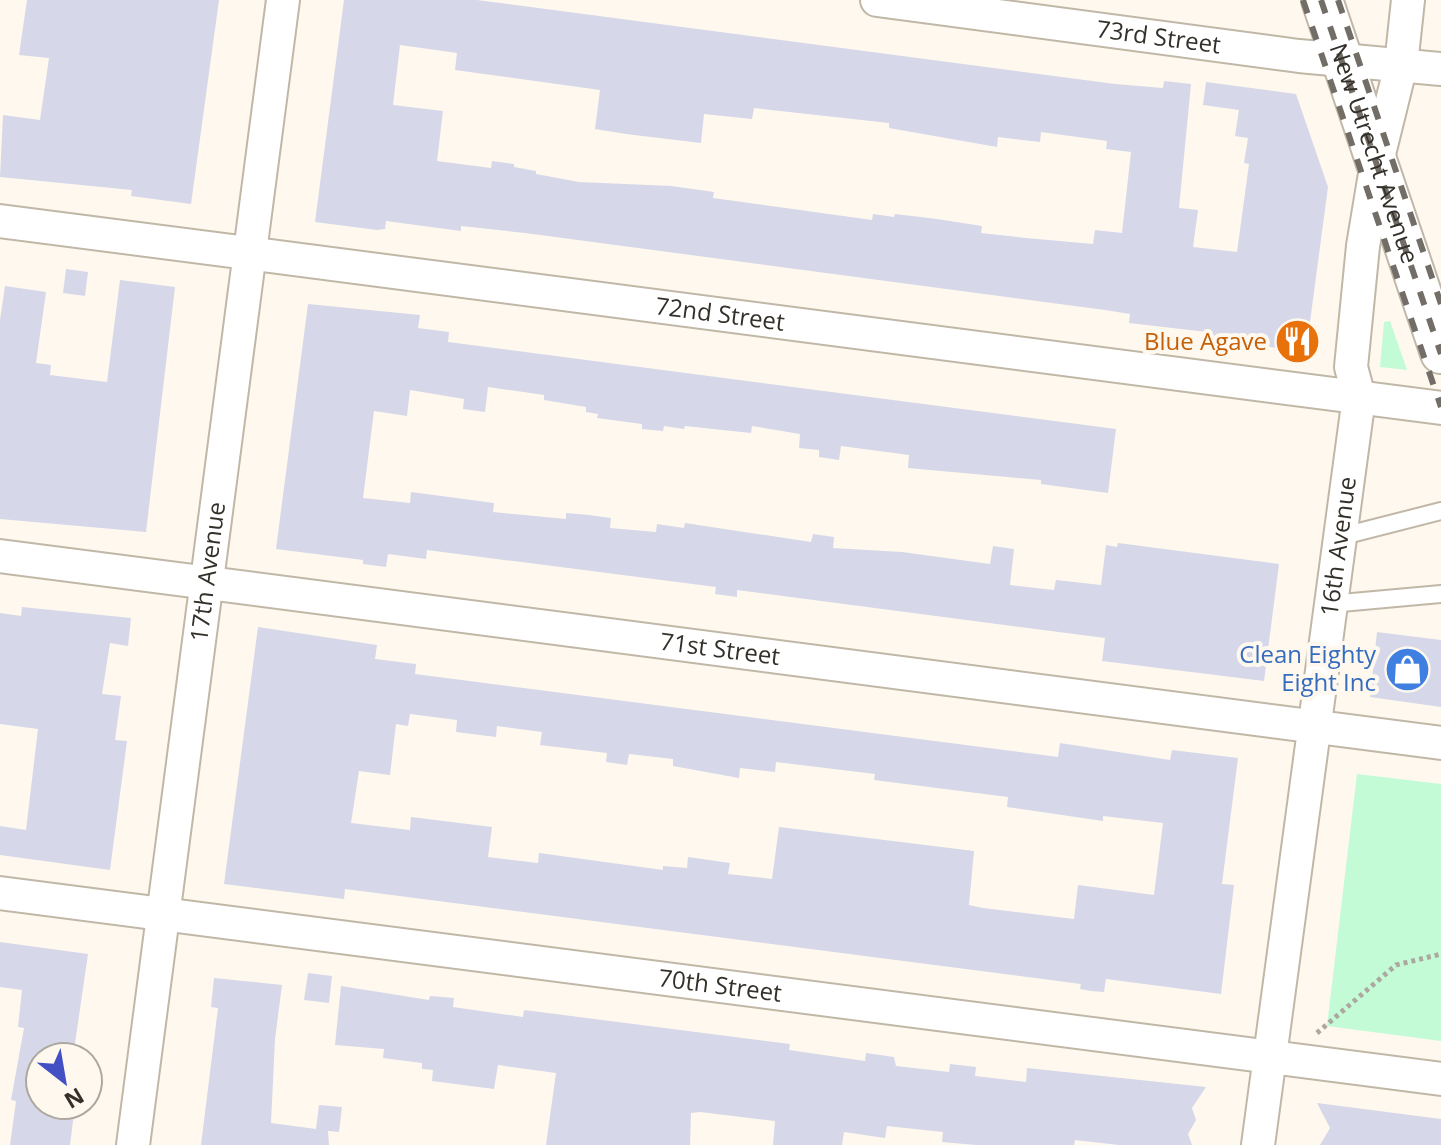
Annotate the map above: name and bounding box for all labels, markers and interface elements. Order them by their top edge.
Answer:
street label: 73rd Street [1094,11,1223,60]
street label: New Utrecht Avenue [1323,39,1428,267]
street label: 72nd Street [653,288,787,338]
restaurant icon: Blue Agave [1274,318,1322,366]
place label: Blue Agave [1144,324,1267,357]
street label: 16th Avenue [1312,474,1363,618]
street label: 17th Avenue [181,500,232,644]
street label: 71st Street [658,624,782,672]
place label: Clean Eighty Eight Inc [1239,637,1377,698]
shop icon: Clean Eighty Eight Inc [1383,645,1431,693]
street label: 70th Street [657,960,784,1009]
north arrow [24,1041,104,1121]
text: N [59,1082,90,1116]

